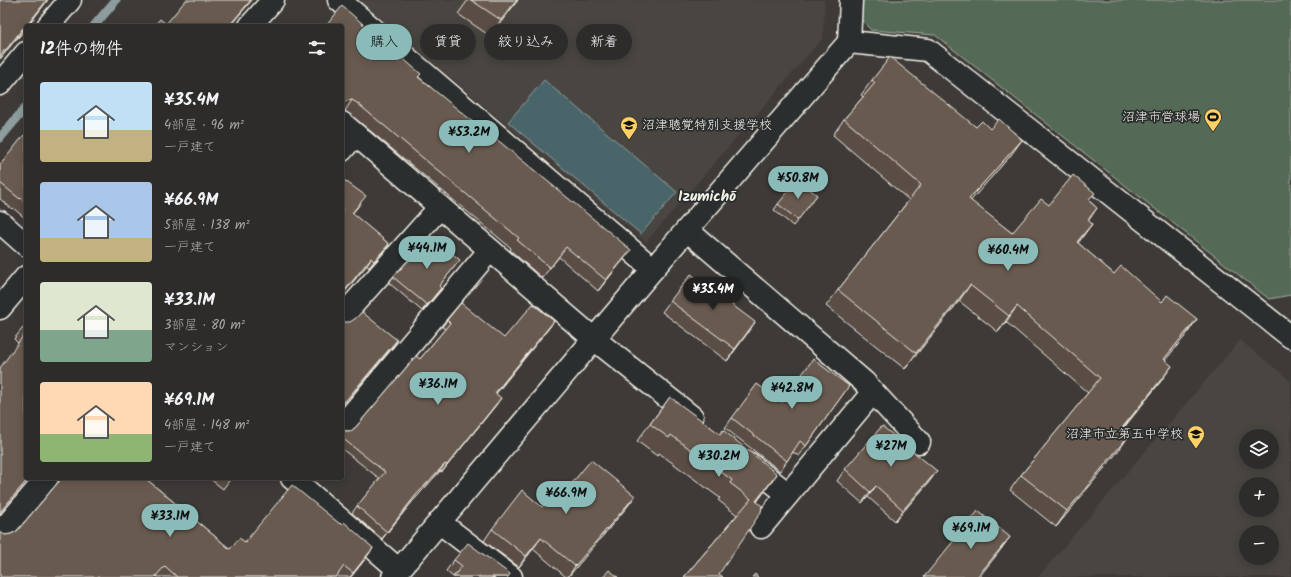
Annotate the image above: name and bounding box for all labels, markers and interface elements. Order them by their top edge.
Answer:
chip: 購入 [356,24,412,60]
chip: 賃貸 [420,24,476,60]
chip: 絞り込み [484,24,568,60]
chip: 新着 [576,24,632,60]
text: 12件の物件 [40,36,123,63]
icon: filters [306,37,328,59]
text: ¥35.4M [164,87,219,114]
icon: home [72,98,120,146]
place label: 沼津市営球場 [1122,107,1200,128]
sports icon: 沼津市営球場 [1203,107,1223,132]
text: 4部屋 · 96 m² [164,115,244,136]
school or university icon: 沼津聴覚特別支援学校 [619,115,639,140]
place label: 沼津聴覚特別支援学校 [642,115,772,136]
pin: ¥53.2M [436,120,502,154]
text: ¥53.2M [448,122,490,143]
text: 一戸建て [164,137,216,158]
pin: ¥50.8M [765,166,831,200]
text: ¥50.8M [777,168,819,189]
district label: Izumichō [678,185,737,209]
text: ¥66.9M [164,187,218,214]
icon: home [72,198,120,246]
text: 5部屋 · 138 m² [164,215,249,236]
pin: ¥44.1M [394,236,460,270]
text: 一戸建て [164,237,216,258]
text: ¥44.1M [407,238,447,259]
pin: ¥60.4M [975,238,1041,272]
text: ¥60.4M [987,240,1029,261]
pin: ¥35.4M [680,277,746,311]
text: ¥35.4M [692,279,734,300]
text: ¥33.1M [164,287,215,314]
icon: home [72,298,120,346]
text: 3部屋 · 80 m² [164,315,245,336]
text: マンション [164,337,228,358]
pin: ¥36.1M [405,372,471,406]
text: ¥36.1M [419,374,458,395]
pin: ¥42.8M [759,376,825,410]
text: ¥42.8M [770,378,814,399]
text: ¥69.1M [164,387,214,414]
icon: home [72,398,120,446]
text: 4部屋 · 148 m² [164,415,249,436]
place label: 沼津市立第五中学校 [1066,424,1183,445]
school or university icon: 沼津市立第五中学校 [1186,424,1206,449]
map controls [1239,429,1279,565]
button: layers [1239,429,1279,469]
pin: ¥27M [867,434,915,468]
text: ¥27M [875,436,907,457]
text: 一戸建て [164,437,216,458]
pin: ¥30.2M [686,444,752,478]
text: ¥30.2M [698,446,740,467]
button: + [1239,477,1279,517]
pin: ¥66.9M [533,481,599,515]
text: ¥66.9M [545,483,587,504]
pin: ¥33.1M [137,504,203,538]
text: ¥33.1M [150,506,190,527]
pin: ¥69.1M [938,516,1004,550]
text: ¥69.1M [952,518,990,539]
button: − [1239,525,1279,565]

